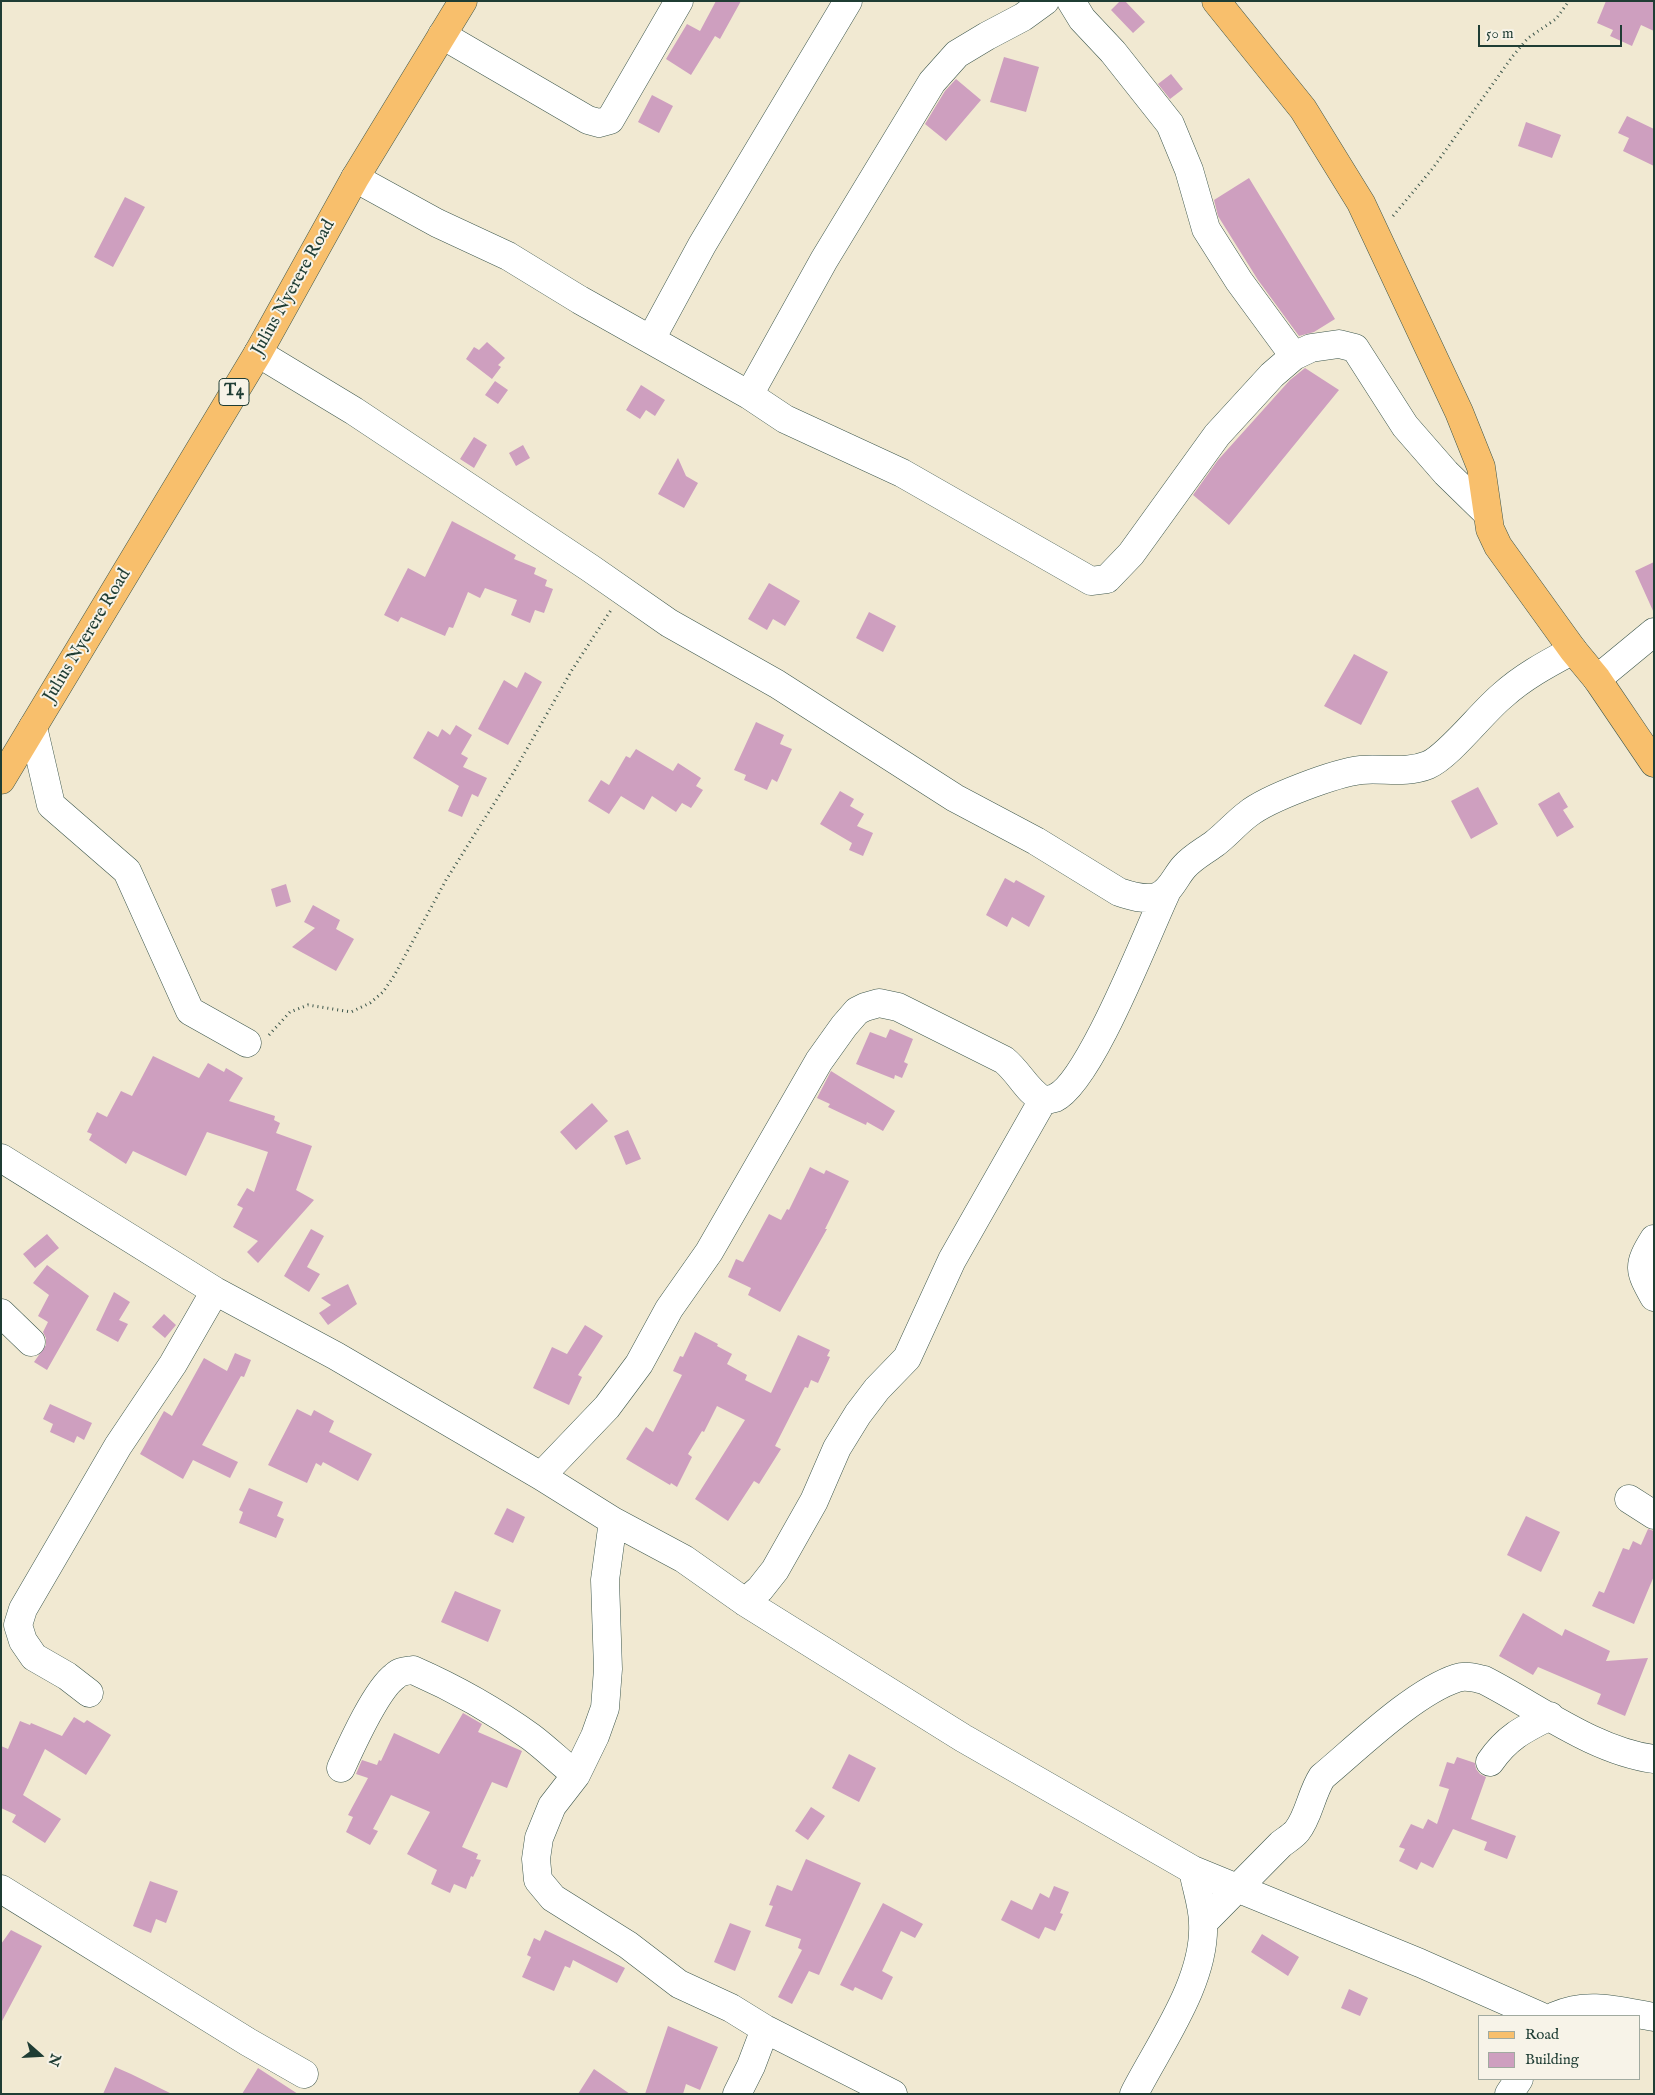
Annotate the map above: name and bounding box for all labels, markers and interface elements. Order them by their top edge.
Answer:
scale bar [1480,15,1624,47]
text: 50 m [1486,24,1514,43]
street label: Julius Nyerere Road [248,216,340,360]
road number: T4 [219,378,249,406]
street label: Julius Nyerere Road [40,565,136,707]
legend [1478,2015,1640,2080]
text: Road [1525,2025,1559,2044]
north arrow [15,2030,65,2080]
text: Building [1525,2050,1579,2069]
text: N [44,2051,65,2069]

